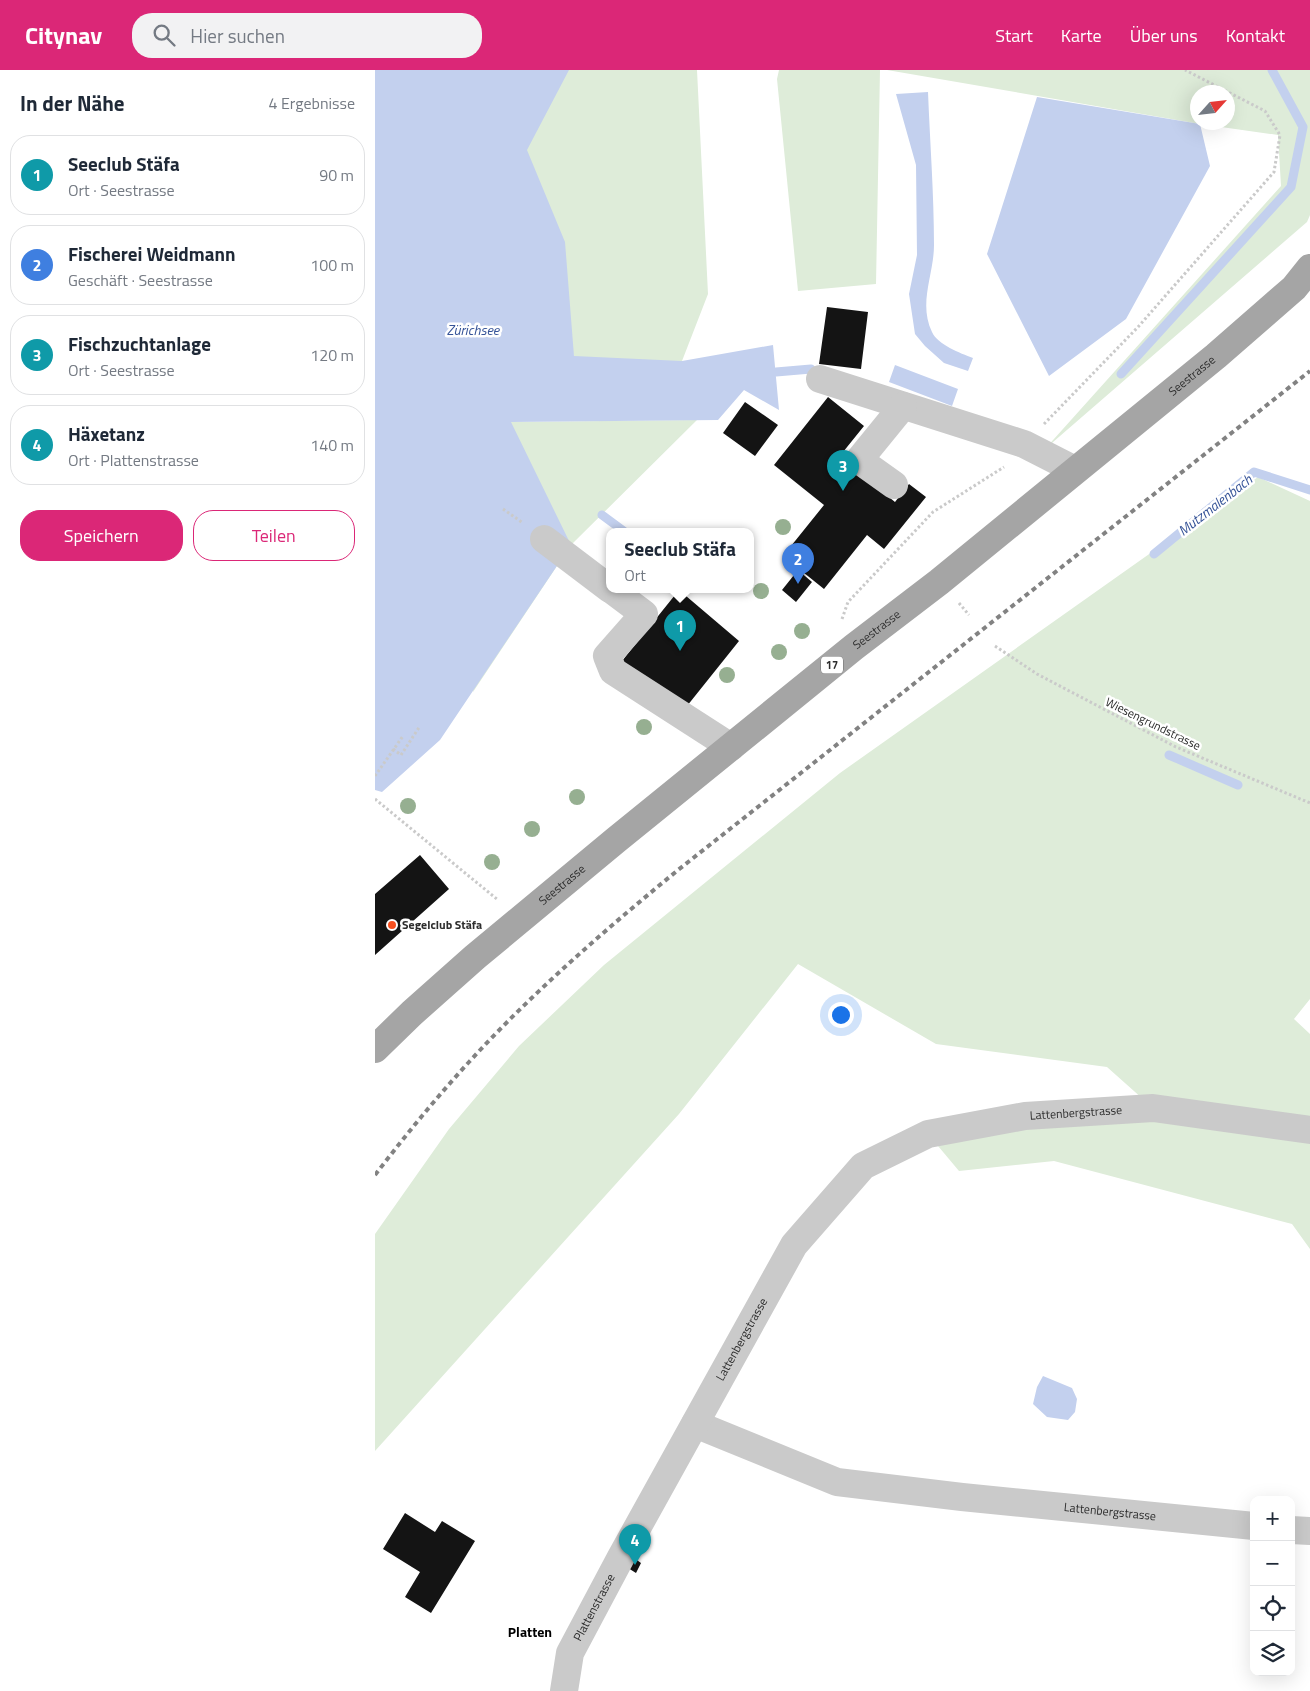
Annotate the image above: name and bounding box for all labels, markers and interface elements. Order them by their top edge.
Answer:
search box [132,13,482,58]
text: Citynav [25,17,102,53]
icon: search [150,21,178,49]
text: Hier suchen [190,21,285,50]
text: Start [995,22,1033,49]
text: Karte [1061,22,1102,49]
text: Über uns [1130,22,1198,49]
text: Kontakt [1226,22,1285,49]
north arrow [1190,85,1235,130]
text: In der Nähe [20,87,125,119]
text: 4 Ergebnisse [268,91,355,115]
text: Seeclub Stäfa [68,149,180,178]
text: 1 [33,163,41,187]
text: 90 m [319,163,354,187]
text: Ort · Seestrasse [68,178,175,202]
text: Fischerei Weidmann [68,239,235,268]
text: 2 [33,253,41,277]
text: 100 m [310,253,354,277]
text: Geschäft · Seestrasse [68,268,213,292]
water label: Zürichsee [447,319,501,340]
text: Fischzuchtanlage [68,329,211,358]
text: 3 [33,343,41,367]
text: 120 m [310,343,354,367]
street label: Seestrasse [1164,350,1219,400]
text: Ort · Seestrasse [68,358,175,382]
text: Häxetanz [68,419,145,448]
text: 4 [33,433,41,457]
text: 140 m [310,433,354,457]
text: Ort · Plattenstrasse [68,448,199,472]
pin: 3 [827,450,859,491]
water label: Mutzmalenbach [1173,468,1257,540]
button: Speichern [20,510,183,561]
button: Teilen [193,510,355,561]
popup [606,528,754,593]
text: Seeclub Stäfa [624,534,736,563]
pin: 2 [782,543,814,584]
text: Ort [624,563,646,587]
street label: Seestrasse [848,605,904,654]
pin: 1 [664,610,696,651]
road number: 17 [821,656,843,674]
street label: Wiesengrundstrasse [1102,692,1204,755]
street label: Seestrasse [534,859,589,910]
place label: Segelclub Stäfa [402,915,482,934]
marker: Segelclub Stäfa [386,919,398,931]
your location [828,1002,854,1028]
street label: Lattenbergstrasse [1029,1100,1123,1125]
street label: Lattenbergstrasse [710,1294,772,1384]
map controls [1250,1496,1295,1676]
button: + [1250,1496,1295,1541]
street label: Lattenbergstrasse [1063,1497,1157,1525]
pin: 4 [619,1524,651,1565]
button: − [1250,1541,1295,1586]
street label: Plattenstrasse [568,1570,620,1644]
button: locate [1250,1586,1295,1631]
district label: Platten [508,1621,552,1642]
button: layers [1250,1631,1295,1676]

